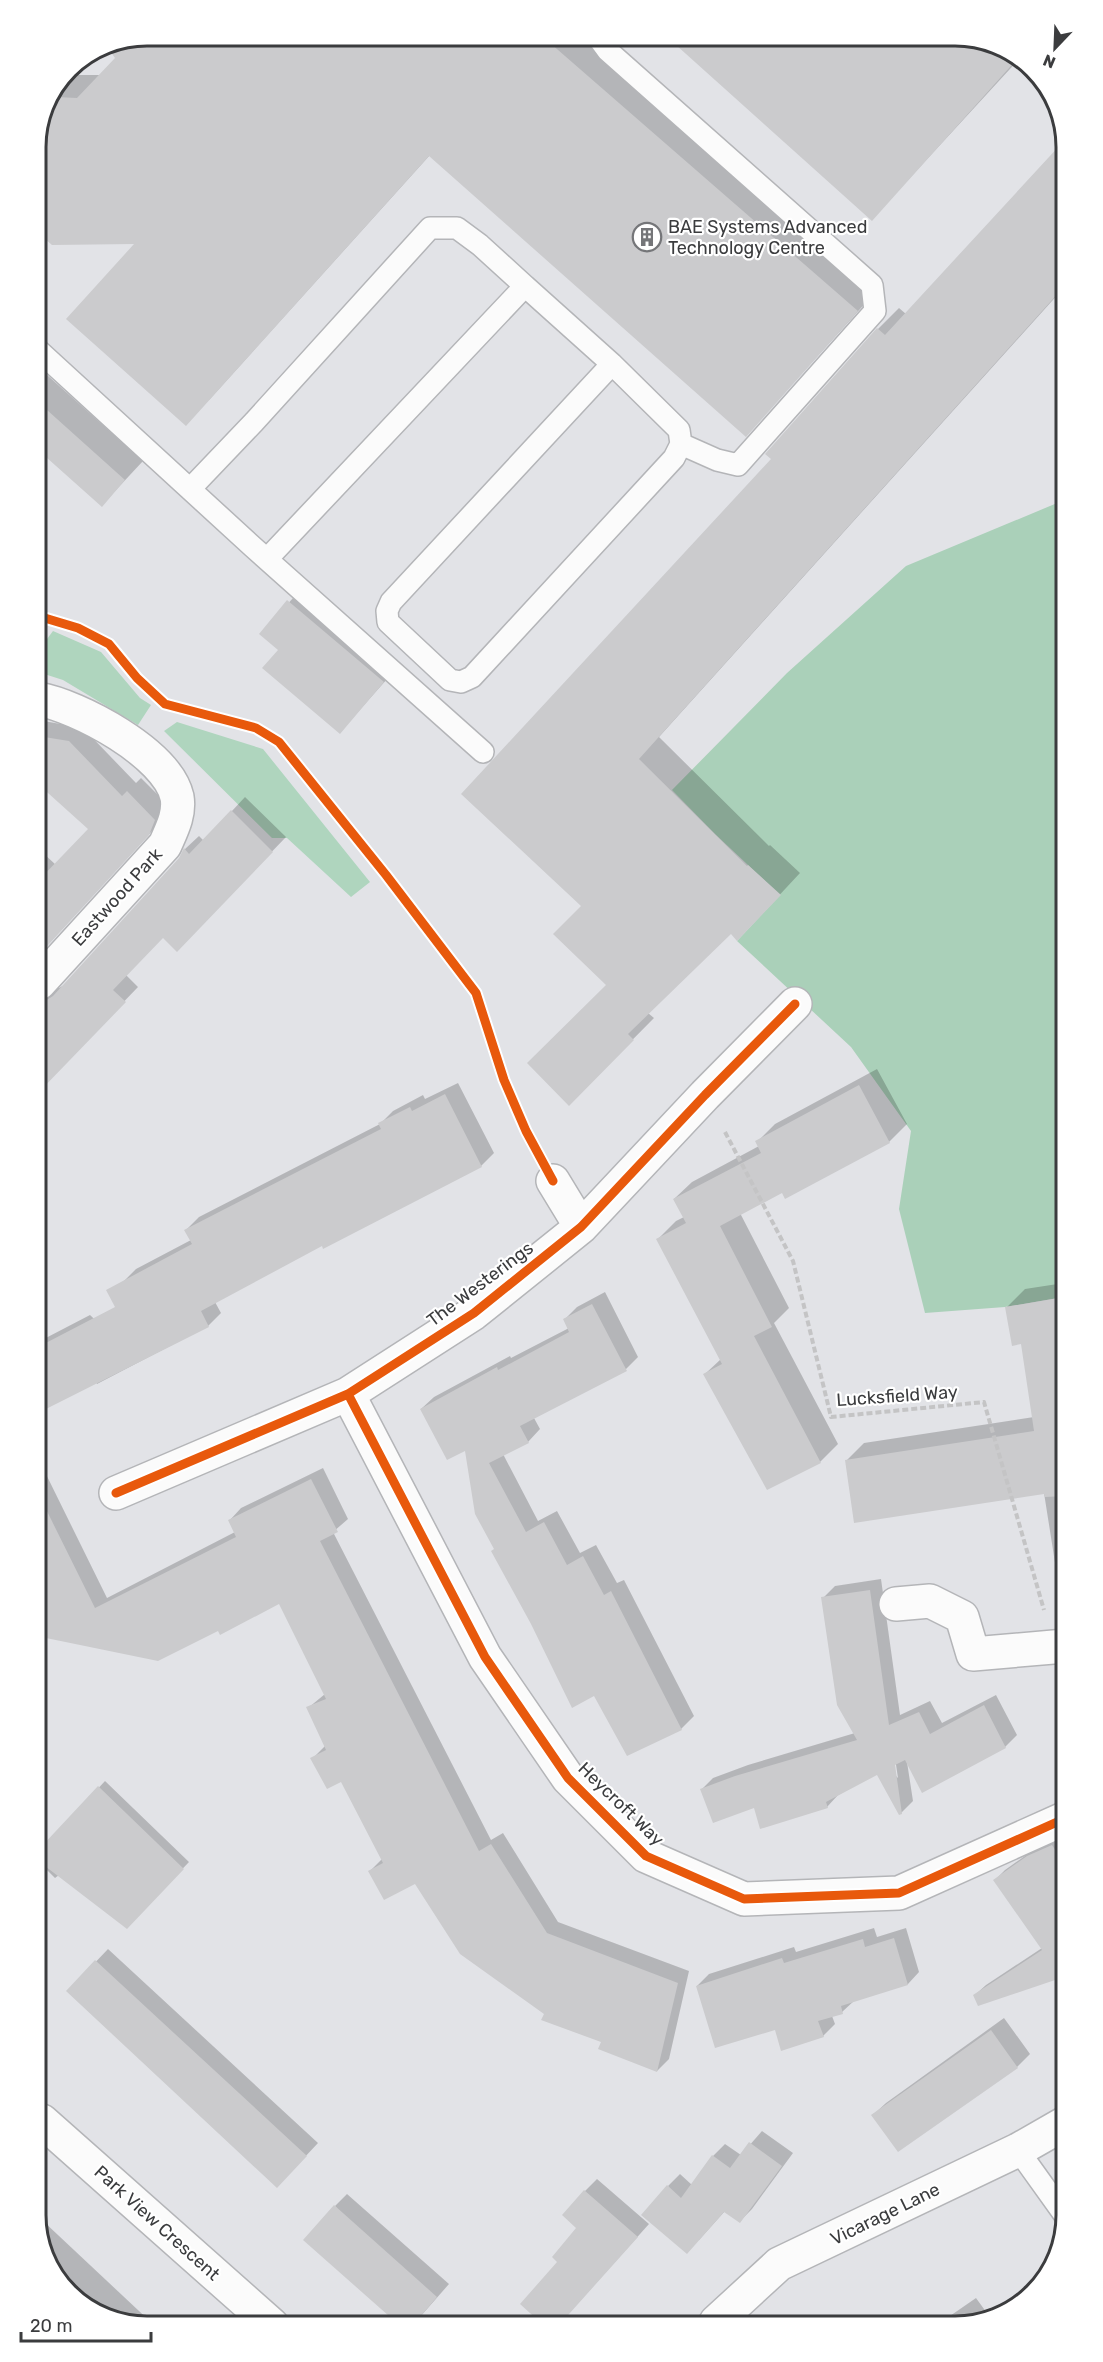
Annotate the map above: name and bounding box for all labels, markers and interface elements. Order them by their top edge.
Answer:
north arrow [1025,18,1085,78]
text: N [1040,50,1058,72]
place label: BAE Systems Advanced Technology Centre [668,216,867,259]
building icon: BAE Systems Advanced Technology Centre [631,221,663,253]
street label: Eastwood Park [67,843,167,951]
street label: The Westerings [422,1237,538,1331]
street label: Lucksfield Way [836,1381,959,1411]
street label: Heycroft Way [574,1758,669,1850]
street label: Park View Crescent [90,2161,224,2285]
street label: Vicarage Lane [827,2178,943,2250]
scale bar [21,2305,152,2343]
text: 20 m [30,2315,72,2337]

